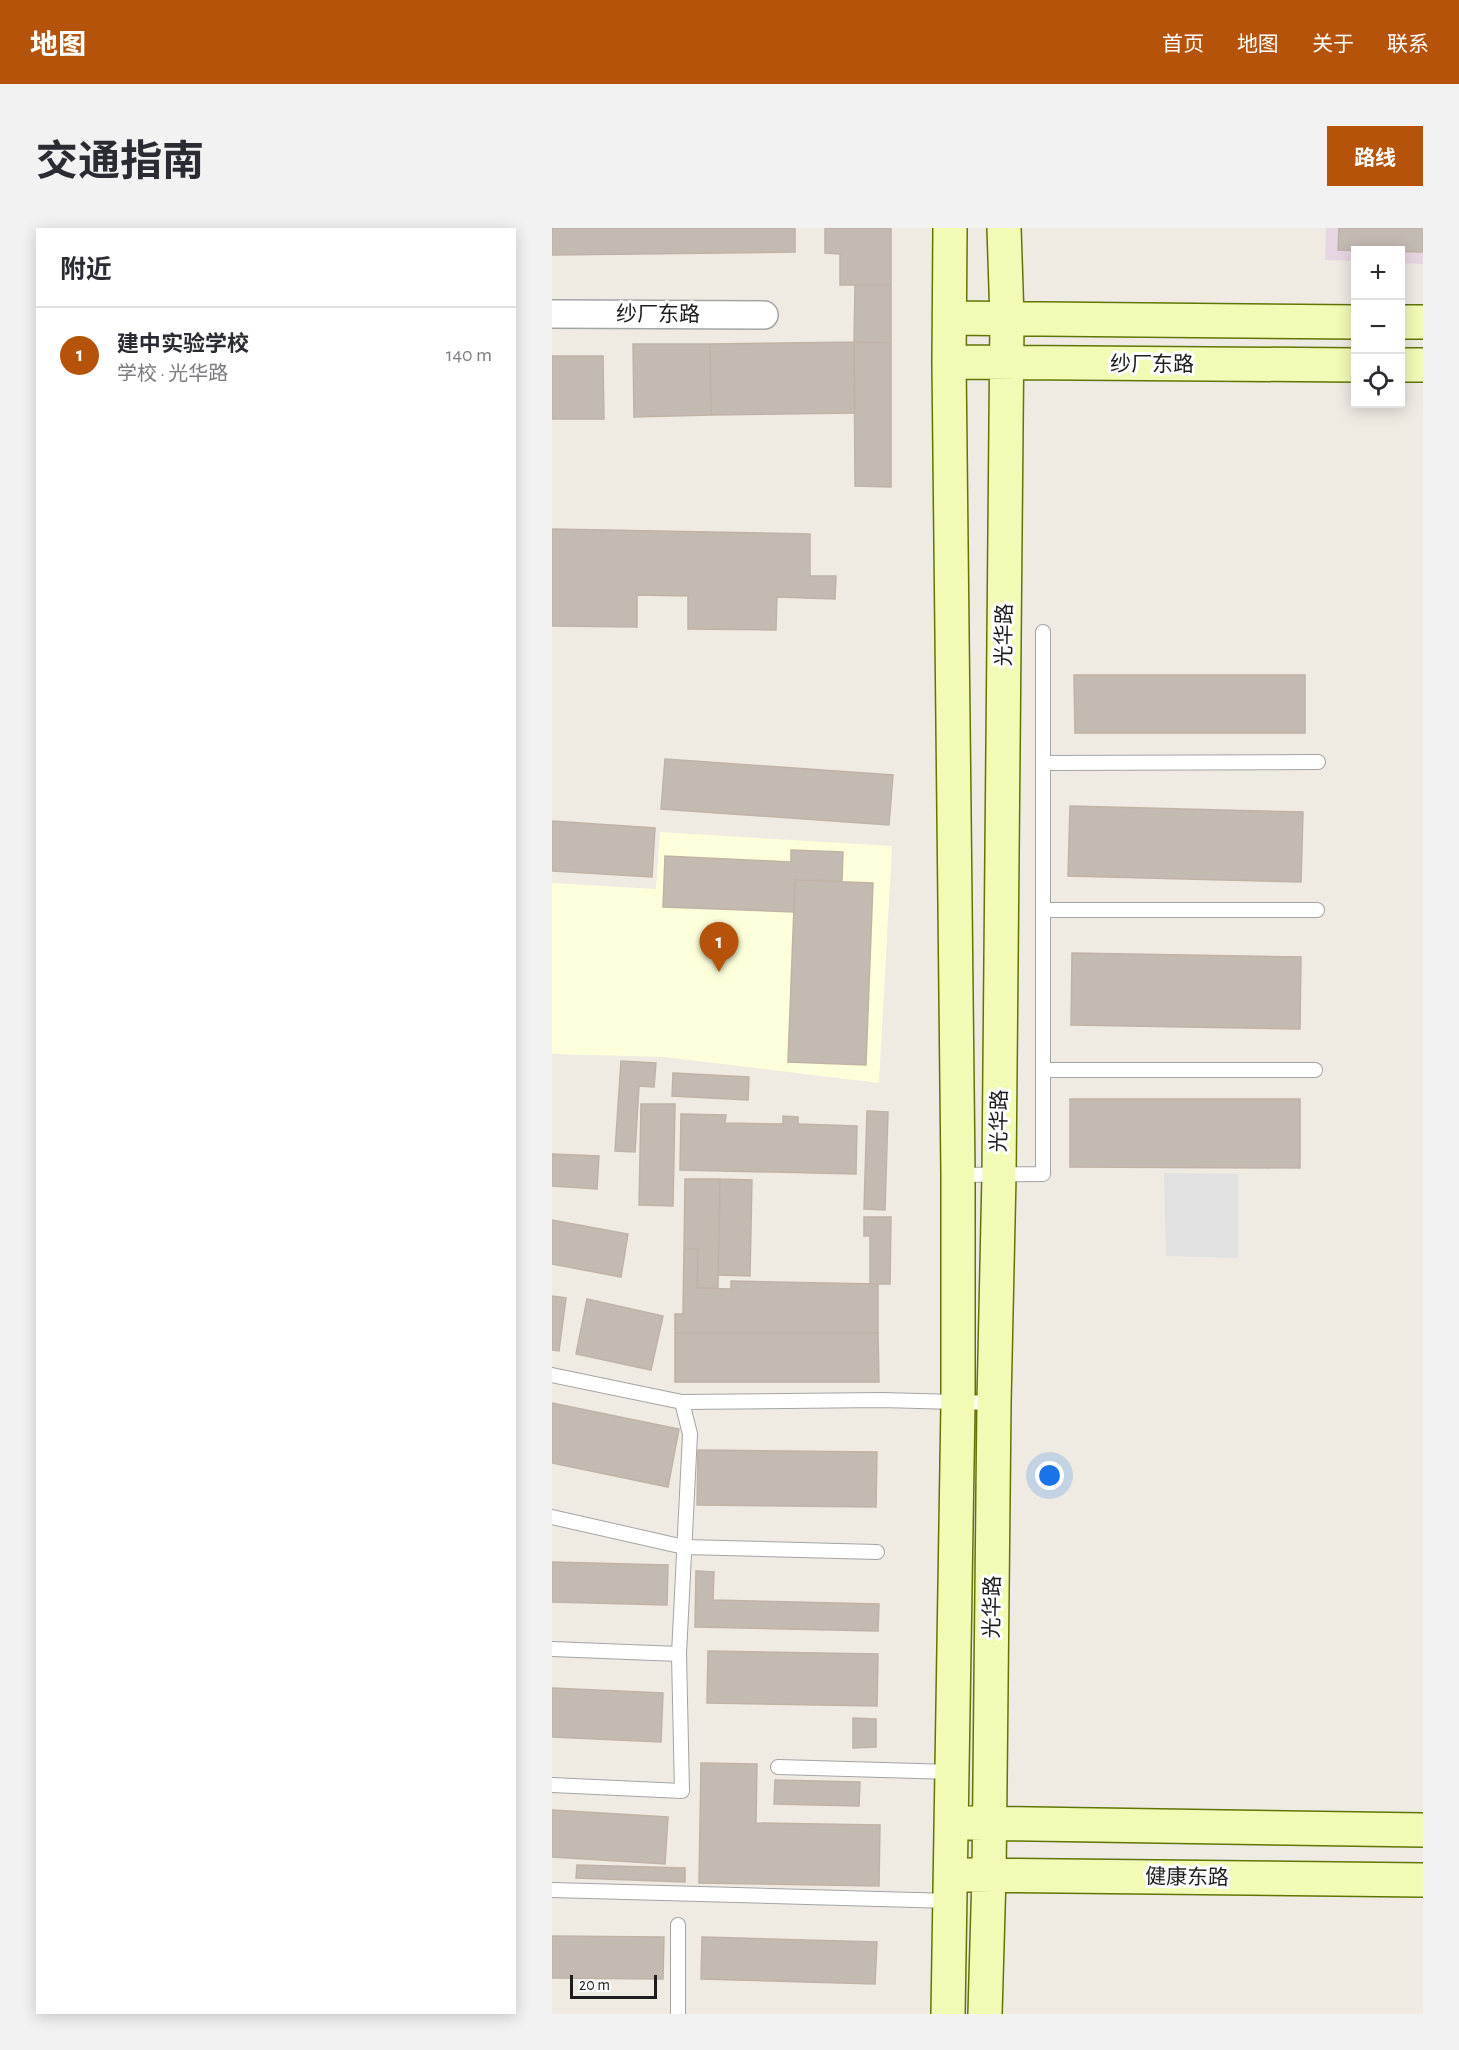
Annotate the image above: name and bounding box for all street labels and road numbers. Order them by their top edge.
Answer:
street label: 纱厂东路 [616,303,700,325]
street label: 纱厂东路 [1110,353,1194,375]
street label: 光华路 [992,603,1016,667]
street label: 光华路 [987,1089,1011,1153]
street label: 光华路 [980,1575,1004,1639]
street label: 健康东路 [1145,1865,1229,1889]

